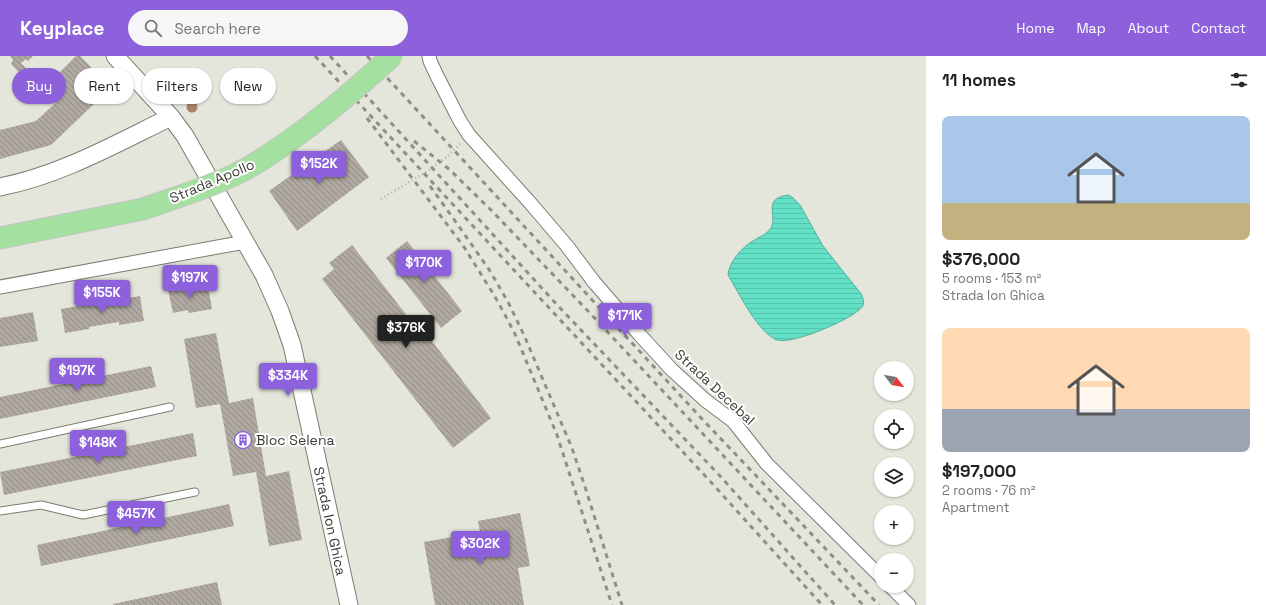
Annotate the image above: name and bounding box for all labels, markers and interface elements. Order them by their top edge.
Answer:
search box [128,10,408,46]
text: Keyplace [20,16,104,41]
icon: search [142,17,164,39]
text: Search here [174,19,261,38]
text: Home [1016,19,1054,37]
text: Map [1076,19,1106,37]
text: About [1128,19,1169,37]
text: Contact [1191,19,1246,37]
chip: Buy [12,68,66,104]
chip: Rent [74,68,134,104]
chip: Filters [142,68,212,104]
chip: New [220,68,276,104]
text: 11 homes [942,69,1016,91]
icon: filters [1228,69,1250,91]
icon: home [1060,142,1132,214]
pin: $152K [291,151,347,185]
street label: Strada Apollo [167,155,257,207]
text: $152K [300,155,338,172]
text: $376,000 [942,248,1020,270]
pin: $170K [396,250,452,284]
text: $170K [405,254,443,271]
pin: $197K [162,265,218,299]
text: $197K [172,269,208,286]
text: 5 rooms · 153 m² [942,270,1041,287]
pin: $155K [74,280,130,314]
text: $155K [83,284,121,301]
text: Strada Ion Ghica [942,287,1045,304]
pin: $171K [597,303,653,337]
text: $171K [608,307,642,324]
pin: $376K [378,315,434,349]
text: $376K [386,319,426,336]
street label: Strada Decebal [671,345,759,429]
icon: home [1060,354,1132,426]
pin: $197K [49,358,105,392]
north arrow [874,361,914,401]
map controls [874,361,914,593]
text: $197K [59,362,95,379]
pin: $334K [260,363,316,397]
text: $334K [268,367,308,384]
button: locate [874,409,914,449]
pin: $148K [70,430,126,464]
building icon: Bloc Selena [233,430,253,450]
place label: Bloc Selena [256,431,335,449]
text: $148K [79,434,117,451]
button: layers [874,457,914,497]
text: $197,000 [942,460,1016,482]
street label: Strada Ion Ghica [310,465,350,577]
text: 2 rooms · 76 m² [942,482,1036,499]
text: Apartment [942,499,1010,516]
pin: $457K [108,501,164,535]
text: $457K [116,505,156,522]
button: + [874,505,914,545]
pin: $302K [452,531,508,565]
text: $302K [460,535,500,552]
button: − [874,553,914,593]

